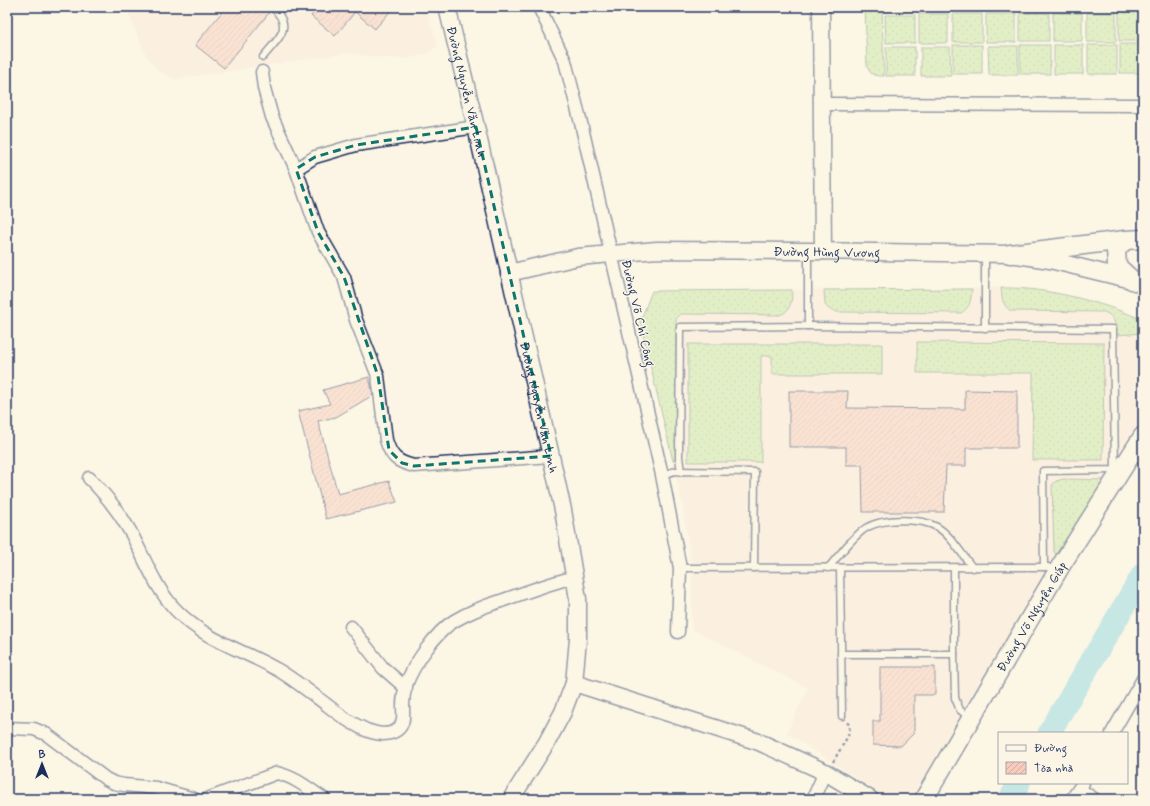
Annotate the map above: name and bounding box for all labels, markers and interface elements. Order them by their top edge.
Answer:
street label: Đường Nguyễn Văn Linh [442,25,490,159]
street label: Đường Hùng Vương [774,244,880,264]
street label: Đường Võ Chí Công [615,258,658,369]
street label: Đường Nguyễn Văn Linh [515,340,562,475]
street label: Đường Võ Nguyên Giáp [993,558,1072,675]
legend [998,732,1128,784]
text: Đường [1034,741,1067,758]
north arrow [22,744,62,784]
text: B [39,748,46,762]
text: Tòa nhà [1034,761,1074,777]

